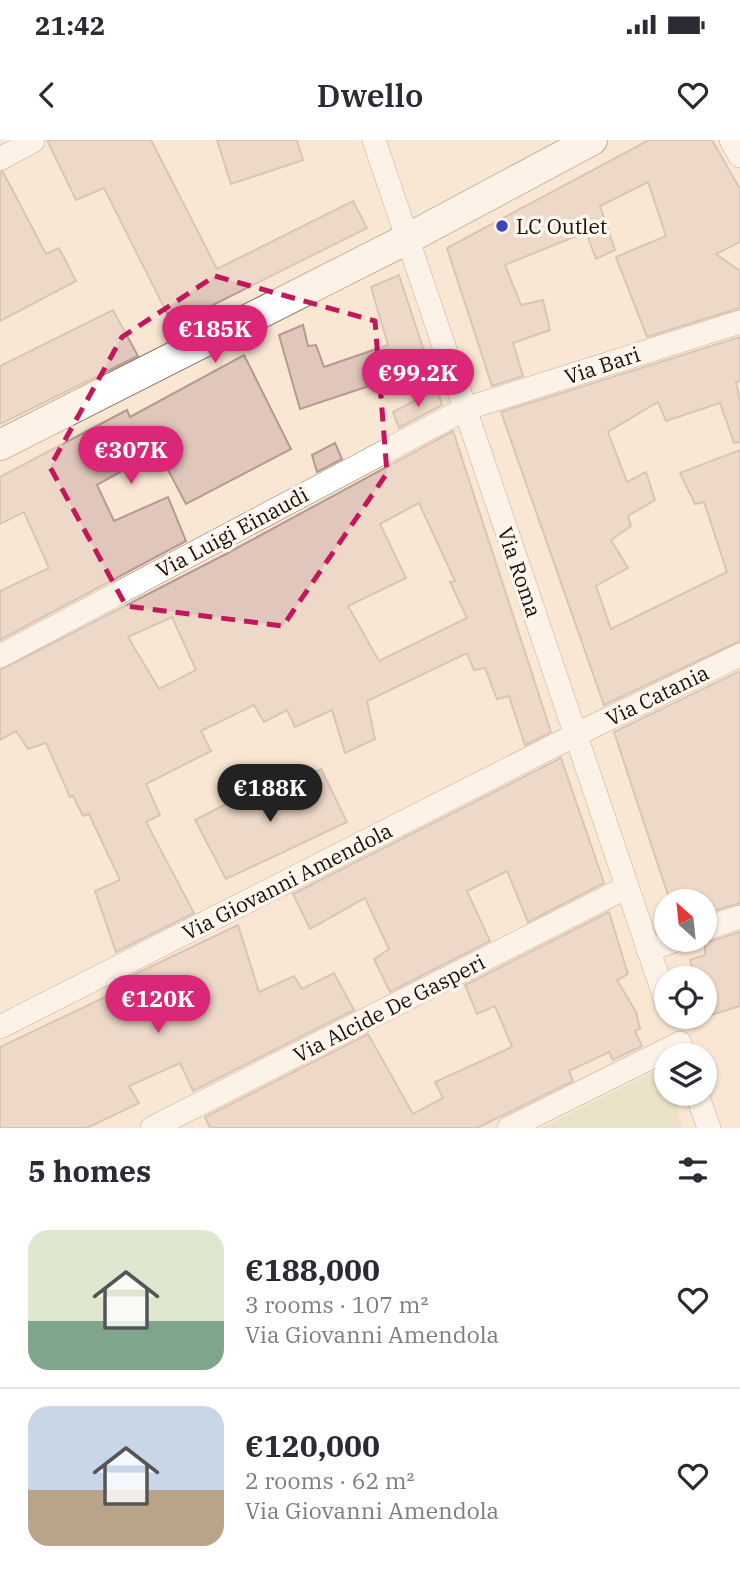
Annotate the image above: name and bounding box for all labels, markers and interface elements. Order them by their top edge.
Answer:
text: 21:42 [35,8,105,42]
text: Dwello [317,74,423,116]
icon: back [28,76,66,114]
icon: heart [674,76,712,114]
place label: LC Outlet [516,212,607,240]
marker: LC Outlet [494,218,510,234]
pin: €185K [166,306,264,365]
text: €185K [178,313,252,343]
street label: Via Bari [561,340,643,390]
pin: €99.2K [361,350,475,409]
text: €99.2K [378,357,458,387]
pin: €307K [82,426,180,486]
text: €307K [94,434,168,464]
street label: Via Luigi Einaudi [151,480,313,584]
street label: Via Roma [492,523,548,621]
street label: Via Catania [601,658,713,732]
pin: €188K [221,764,319,824]
text: €188K [233,772,307,802]
street label: Via Giovanni Amendola [177,816,397,946]
north arrow [654,889,718,952]
map controls [654,889,717,1106]
street label: Via Alcide De Gasperi [288,947,490,1069]
button: locate [654,966,717,1029]
pin: €120K [109,976,207,1035]
text: €120K [121,983,195,1013]
button: layers [654,1043,717,1106]
text: 5 homes [28,1151,151,1190]
icon: filters [674,1151,712,1189]
text: €188,000 [245,1250,380,1289]
icon: home [84,1258,168,1342]
icon: heart [674,1281,712,1319]
text: 3 rooms · 107 m² [245,1289,428,1319]
text: Via Giovanni Amendola [245,1319,499,1349]
text: €120,000 [245,1426,380,1465]
icon: home [84,1434,168,1518]
icon: heart [674,1457,712,1495]
text: 2 rooms · 62 m² [245,1465,415,1495]
text: Via Giovanni Amendola [245,1495,499,1525]

